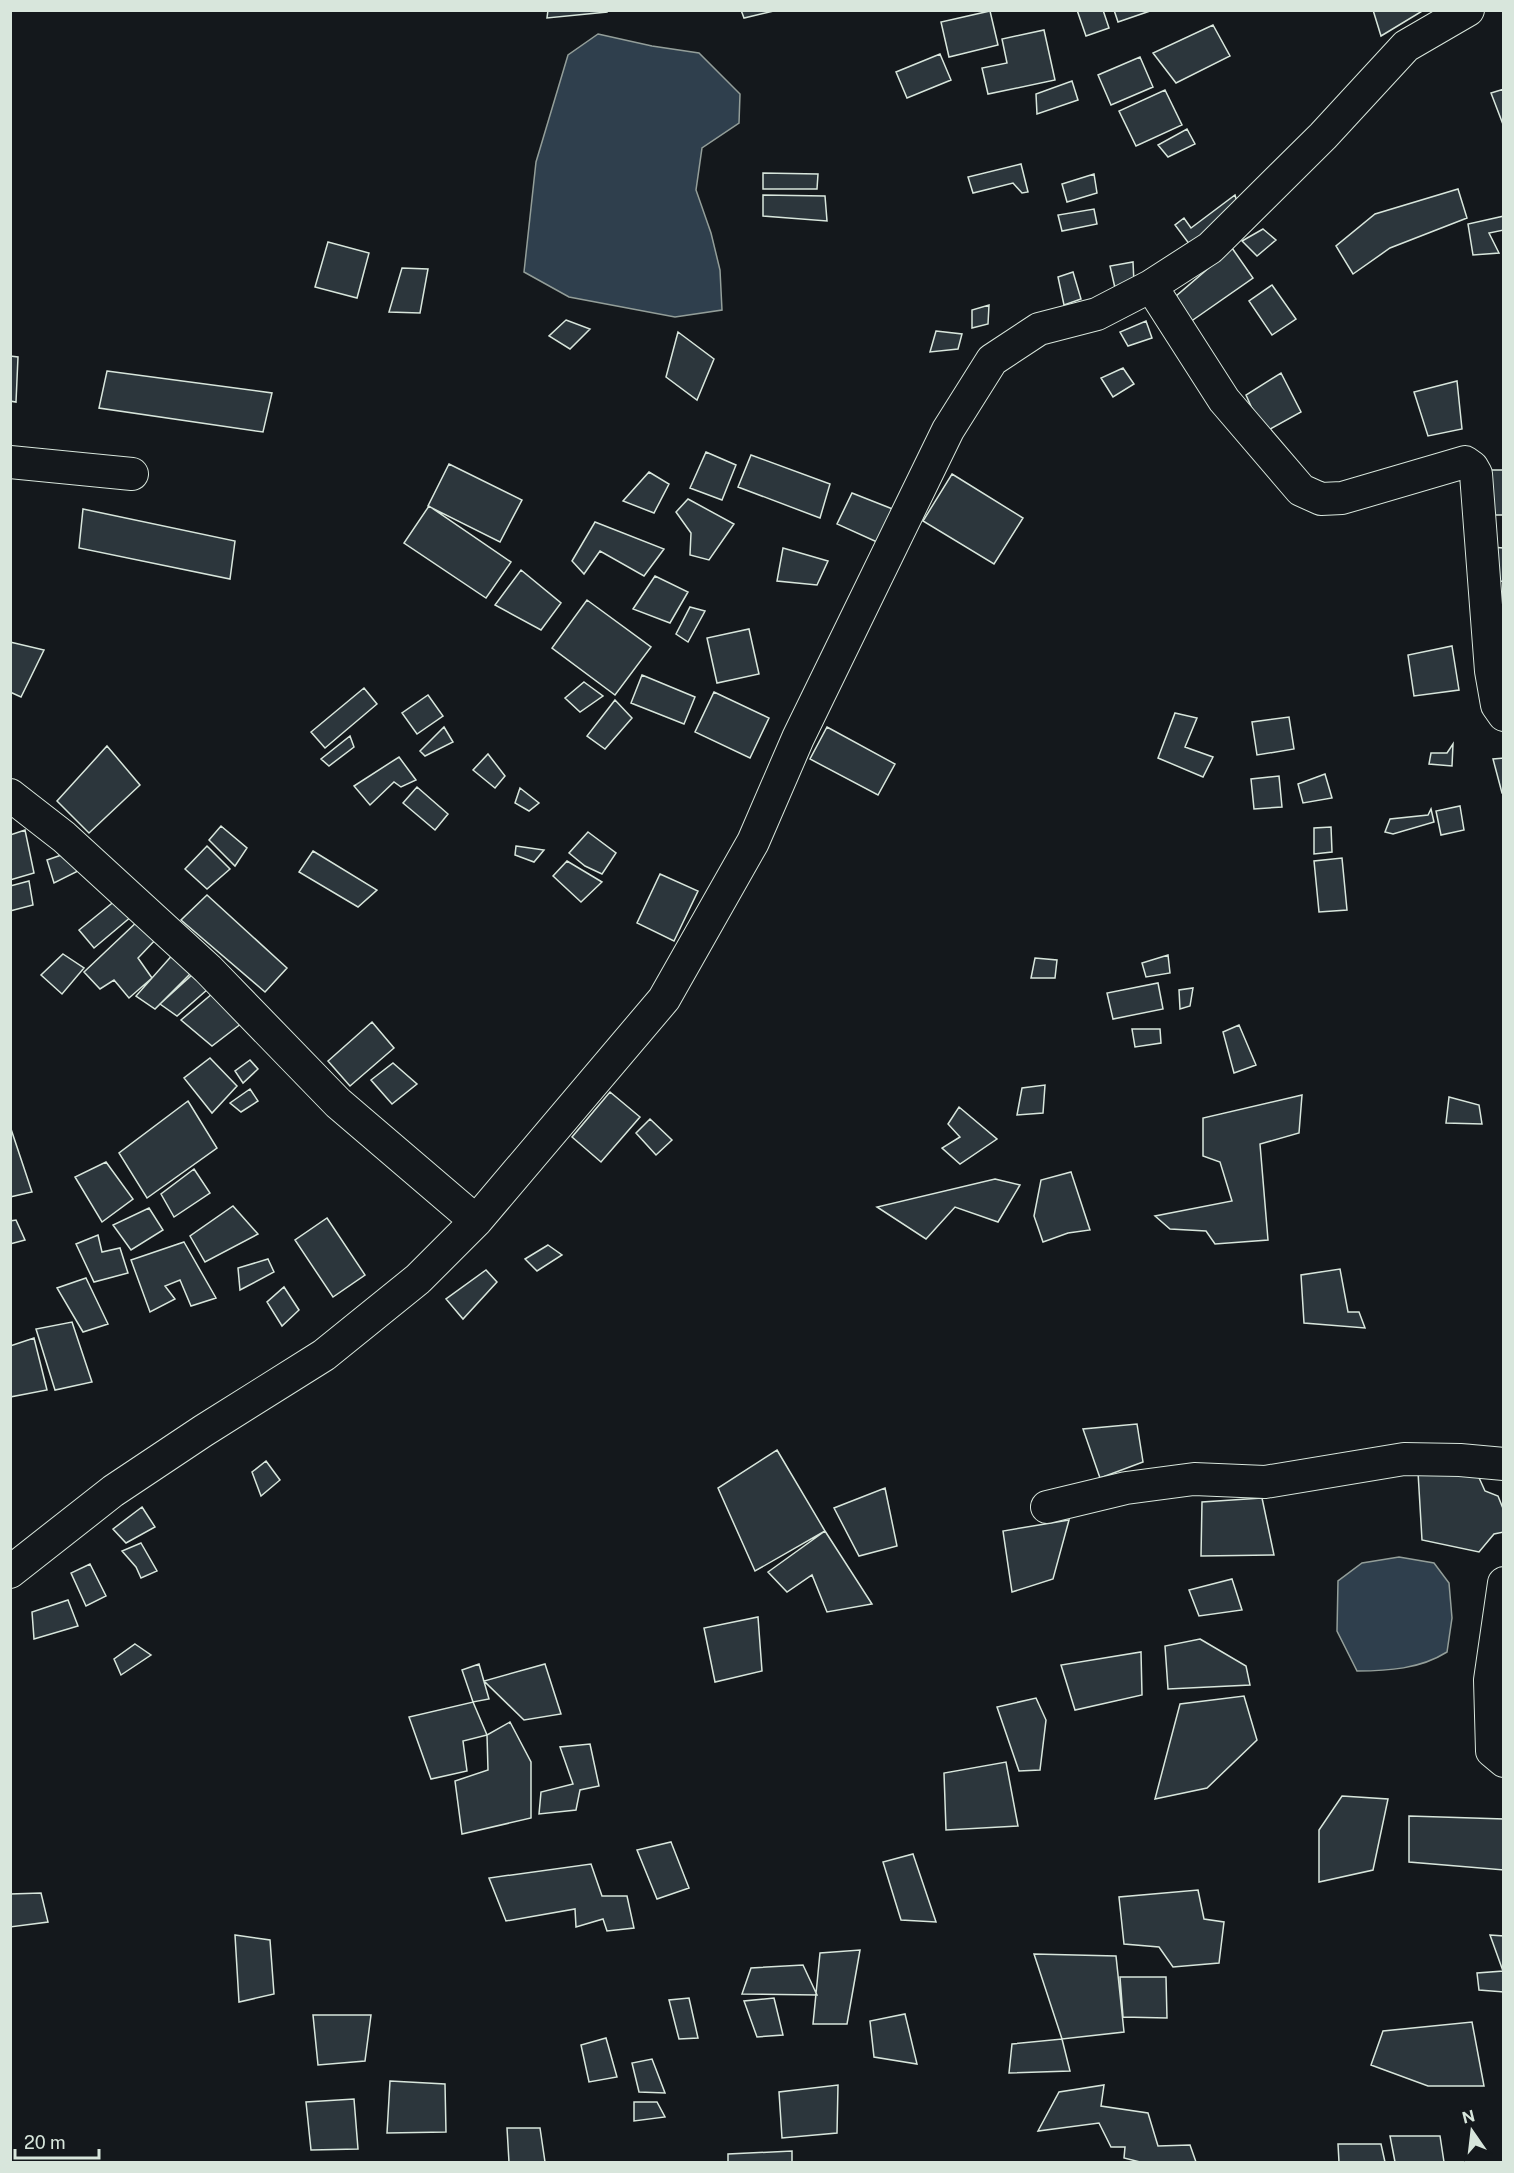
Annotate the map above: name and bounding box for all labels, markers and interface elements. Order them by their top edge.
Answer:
north arrow [1442,2101,1502,2161]
text: N [1460,2106,1477,2128]
scale bar [15,2122,99,2160]
text: 20 m [24,2132,66,2153]

